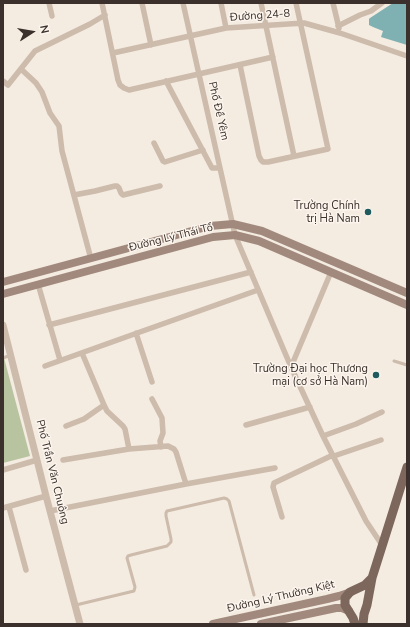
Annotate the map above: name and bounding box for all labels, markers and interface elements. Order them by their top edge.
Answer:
street label: Đường 24-8 [229,7,291,25]
north arrow [12,12,52,52]
text: N [36,24,52,35]
street label: Phố Đề Yêm [205,80,231,142]
place label: Trường Chính trị Hà Nam [294,199,360,225]
marker: Trường Chính trị Hà Nam [363,207,373,217]
street label: Đường Lý Thái Tổ [128,221,214,255]
place label: Trường Đại học Thương mại (cơ sở Hà Nam) [253,362,368,388]
marker: Trường Đại học Thương mại (cơ sở Hà Nam) [371,370,381,380]
street label: Phố Trần Văn Chuông [33,418,71,526]
street label: Đường Lý Thường Kiệt [226,578,336,616]

